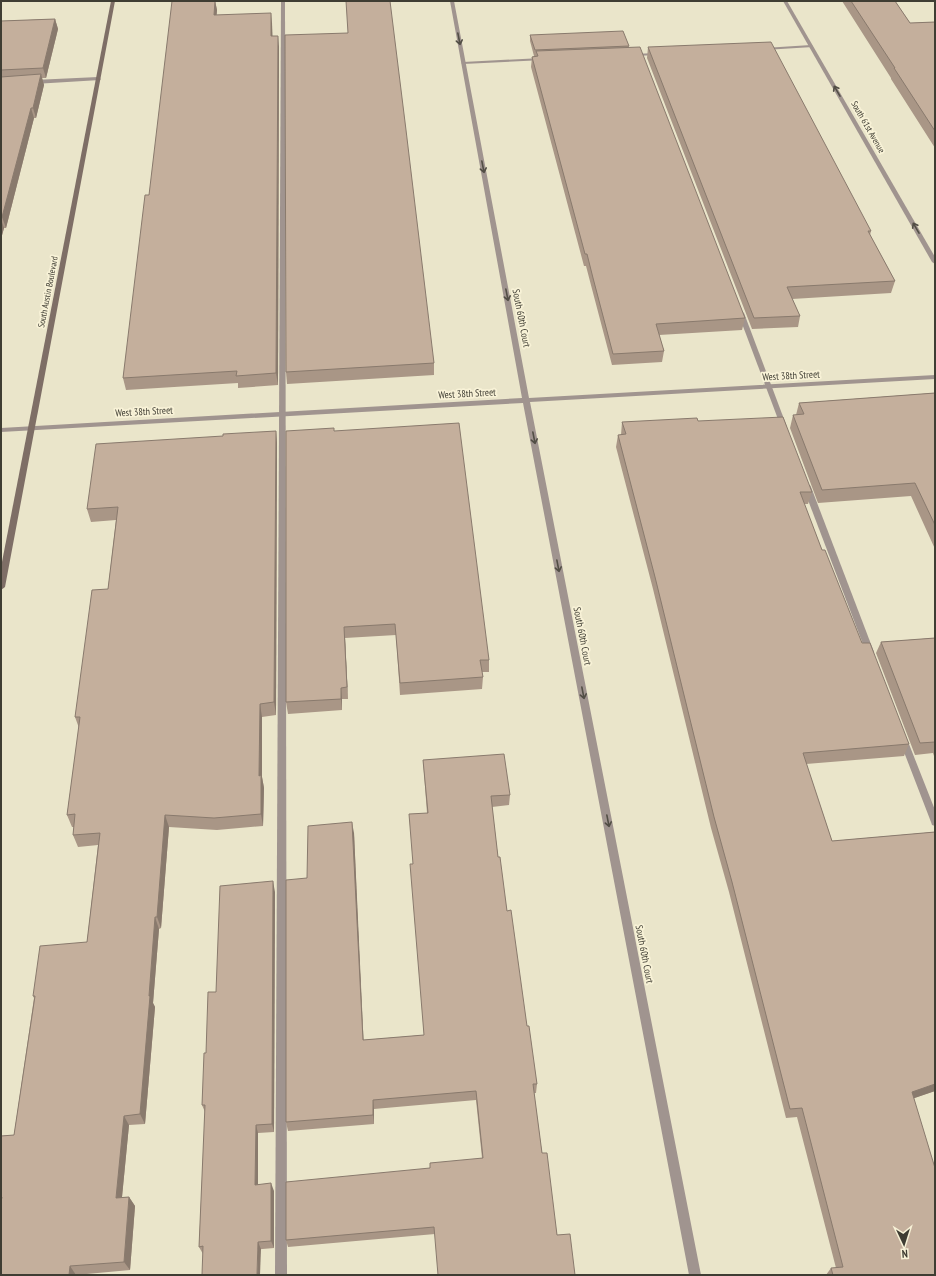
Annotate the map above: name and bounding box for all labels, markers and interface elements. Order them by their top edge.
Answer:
one-way arrow [455,32,463,45]
one-way arrow [832,85,840,97]
street label: South 61st Avenue [849,99,888,155]
one-way arrow [479,160,487,173]
one-way arrow [911,222,919,234]
street label: South Austin Boulevard [35,255,60,328]
one-way arrow [503,288,511,301]
street label: South 60th Court [509,288,534,349]
street label: West 38th Street [762,367,820,384]
street label: West 38th Street [438,385,496,402]
street label: West 38th Street [115,403,173,420]
one-way arrow [530,431,538,444]
one-way arrow [555,559,563,572]
street label: South 60th Court [570,606,595,667]
one-way arrow [579,686,587,699]
one-way arrow [604,814,612,827]
street label: South 60th Court [632,924,657,985]
north arrow [884,1224,924,1264]
text: N [901,1247,908,1261]

